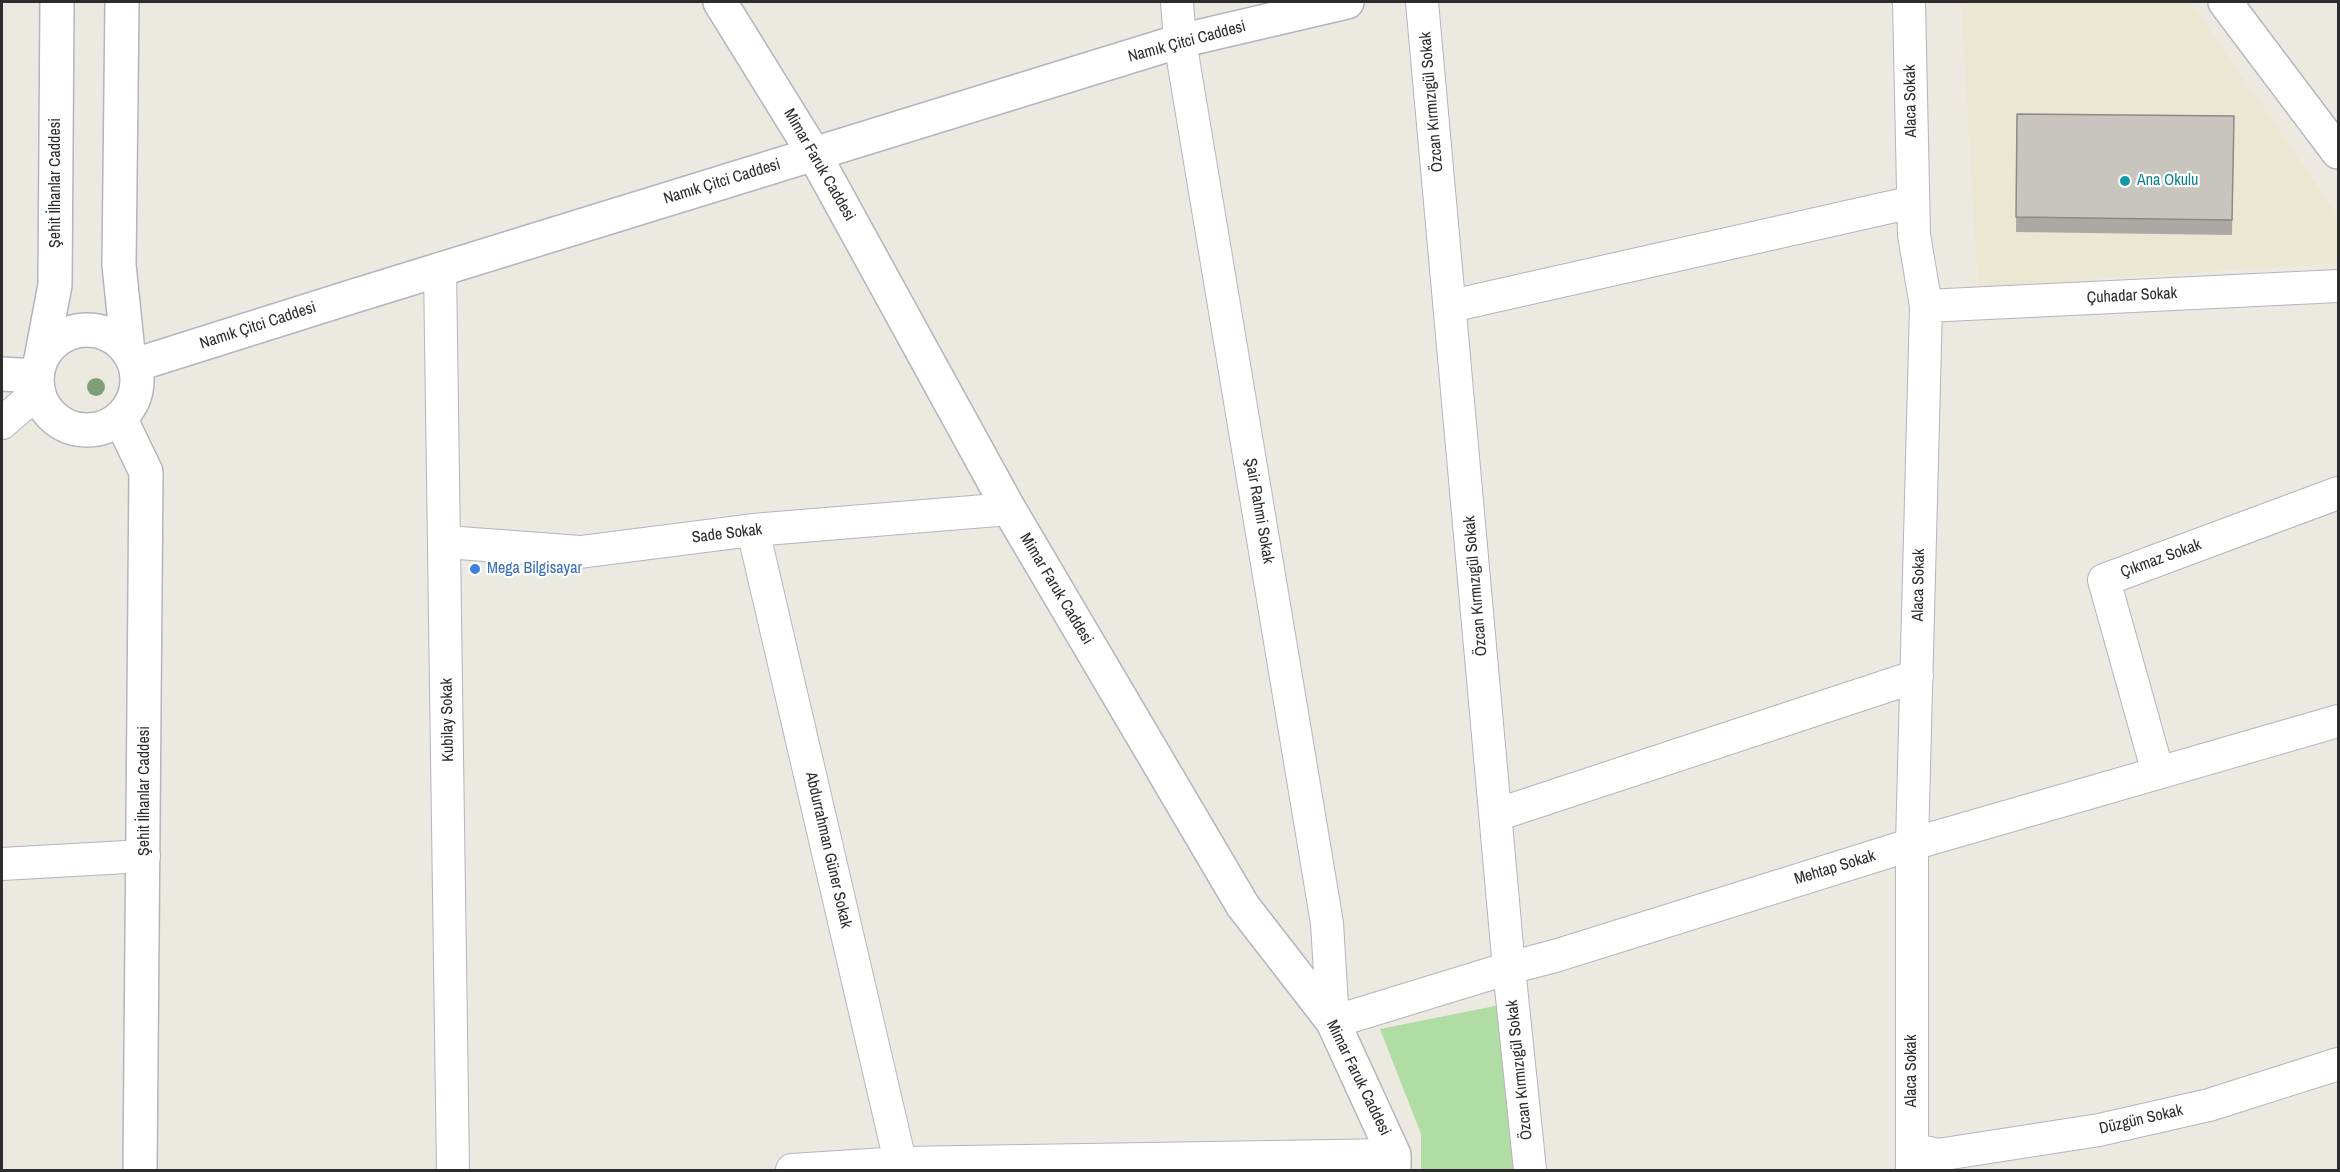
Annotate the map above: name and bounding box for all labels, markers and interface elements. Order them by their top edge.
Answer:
street label: Namık Çitci Caddesi [1126,17,1248,67]
street label: Özcan Kırmızıgül Sokak [1416,31,1448,173]
street label: Alaca Sokak [1901,64,1921,138]
street label: Mimar Faruk Caddesi [779,106,859,224]
street label: Şehit İlhanlar Caddesi [46,118,66,248]
street label: Namık Çitci Caddesi [661,155,783,209]
place label: Ana Okulu [2137,171,2198,191]
marker: Ana Okulu [2118,174,2132,188]
street label: Çuhadar Sokak [2086,284,2178,308]
street label: Namık Çitci Caddesi [197,298,319,354]
street label: Şair Rahmi Sokak [1240,457,1278,565]
street label: Özcan Kırmızıgül Sokak [1460,515,1492,657]
street label: Sade Sokak [691,520,763,548]
street label: Mimar Faruk Caddesi [1015,530,1097,648]
street label: Çıkmaz Sokak [2118,536,2204,582]
street label: Alaca Sokak [1909,548,1929,622]
place label: Mega Bilgisayar [487,559,582,579]
marker: Mega Bilgisayar [468,562,482,576]
street label: Kubilay Sokak [438,678,458,762]
street label: Şehit İlhanlar Caddesi [135,726,155,856]
street label: Abdurrahman Güner Sokak [801,770,855,930]
street label: Mehtap Sokak [1792,847,1878,889]
street label: Özcan Kırmızıgül Sokak [1503,999,1537,1141]
street label: Mimar Faruk Caddesi [1322,1017,1394,1139]
street label: Alaca Sokak [1902,1035,1922,1107]
street label: Düzgün Sokak [2097,1101,2185,1139]

